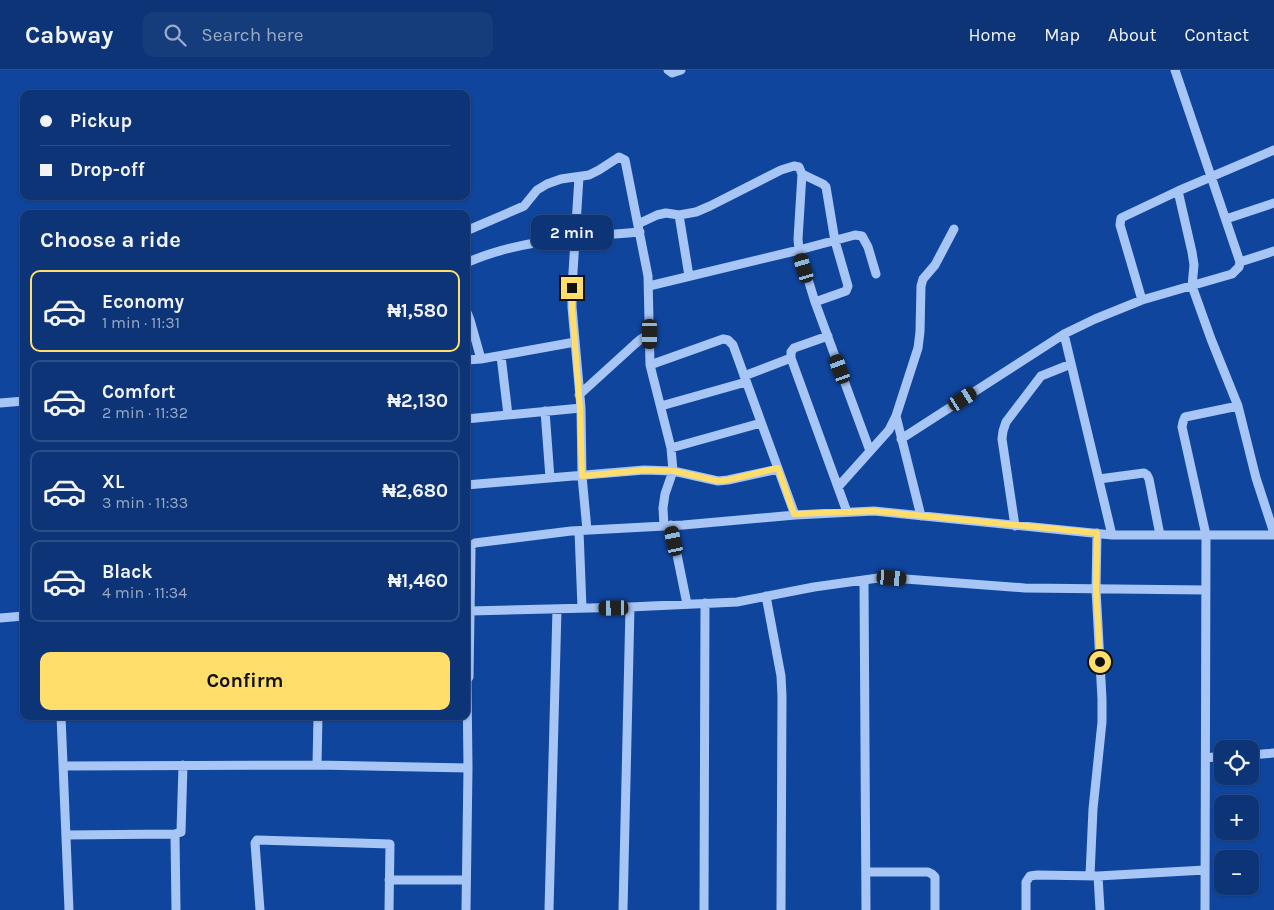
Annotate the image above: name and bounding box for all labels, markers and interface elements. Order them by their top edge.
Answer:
search box [143,12,493,57]
text: Cabway [25,21,113,49]
icon: search [161,21,189,49]
text: Search here [201,24,304,46]
text: Home [968,24,1016,46]
text: Map [1044,24,1080,46]
text: About [1108,24,1157,46]
text: Contact [1185,24,1249,46]
text: Pickup [70,110,132,132]
text: Drop-off [70,159,145,181]
callout: 2 min [531,216,613,250]
text: 2 min [550,223,594,242]
text: Choose a ride [40,227,181,253]
car [792,251,815,285]
route end [561,277,583,299]
icon: car [42,289,87,334]
text: Economy [102,291,184,313]
text: ₦1,580 [387,300,448,322]
text: 1 min · 11:31 [102,313,180,332]
car [642,319,657,349]
car [827,352,852,386]
icon: car [42,379,87,424]
text: Comfort [102,381,176,403]
car [946,385,979,413]
text: ₦2,130 [387,390,448,412]
text: 2 min · 11:32 [102,403,188,422]
icon: car [42,469,87,514]
text: XL [102,471,124,493]
text: ₦2,680 [382,480,448,502]
text: 3 min · 11:33 [102,493,188,512]
car [663,525,684,557]
icon: car [42,559,87,604]
text: Black [102,561,153,583]
car [876,569,907,587]
text: ₦1,460 [388,570,448,592]
text: 4 min · 11:34 [102,583,187,602]
car [598,600,629,616]
route start [1089,651,1111,673]
button: Confirm [40,652,450,710]
map controls [1214,740,1259,895]
button: locate [1214,740,1259,785]
button: + [1214,795,1259,840]
button: − [1214,850,1259,895]

